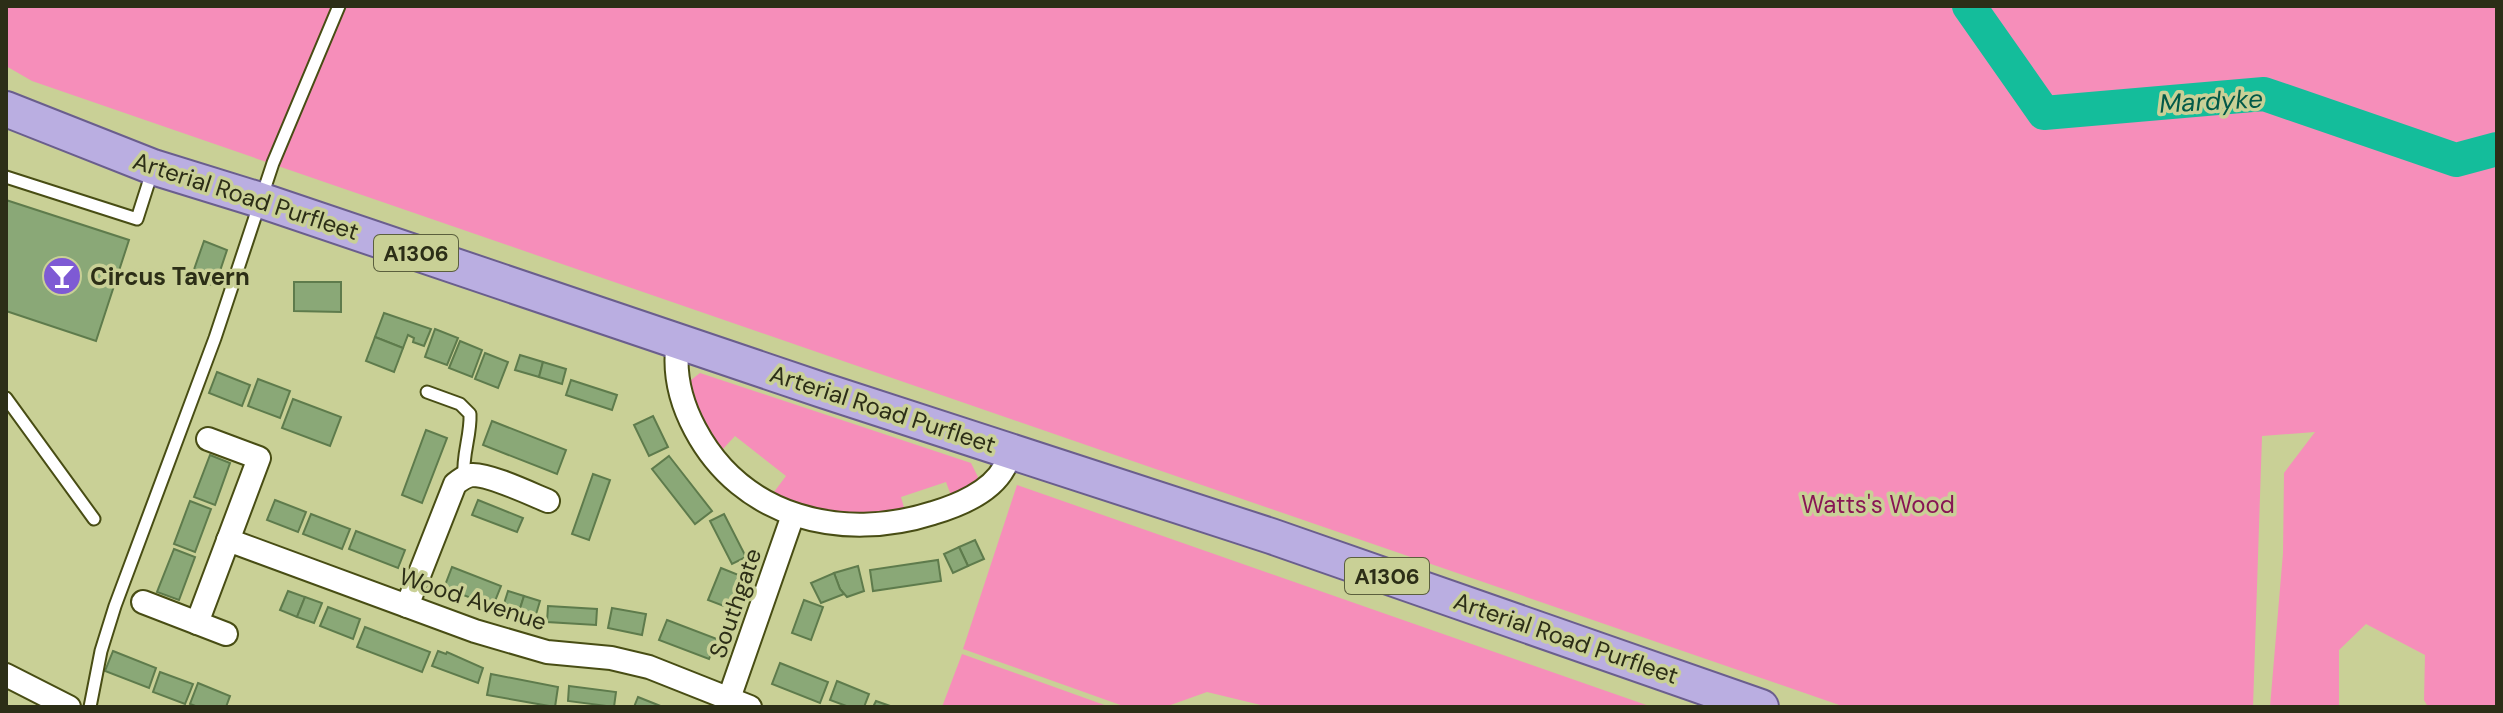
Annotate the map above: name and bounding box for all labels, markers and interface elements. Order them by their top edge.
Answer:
water label: Mardyke [2158,81,2264,121]
street label: Arterial Road Purfleet [129,145,363,247]
road number: A1306 [374,235,458,271]
bar icon: Circus Tavern [41,255,83,297]
place label: Circus Tavern [90,261,250,292]
street label: Arterial Road Purfleet [766,358,1000,460]
park label: Watts's Wood [1801,489,1955,520]
street label: Southgate [702,544,768,662]
road number: A1306 [1345,558,1429,594]
street label: Wood Avenue [395,561,551,637]
street label: Arterial Road Purfleet [1450,585,1682,691]

